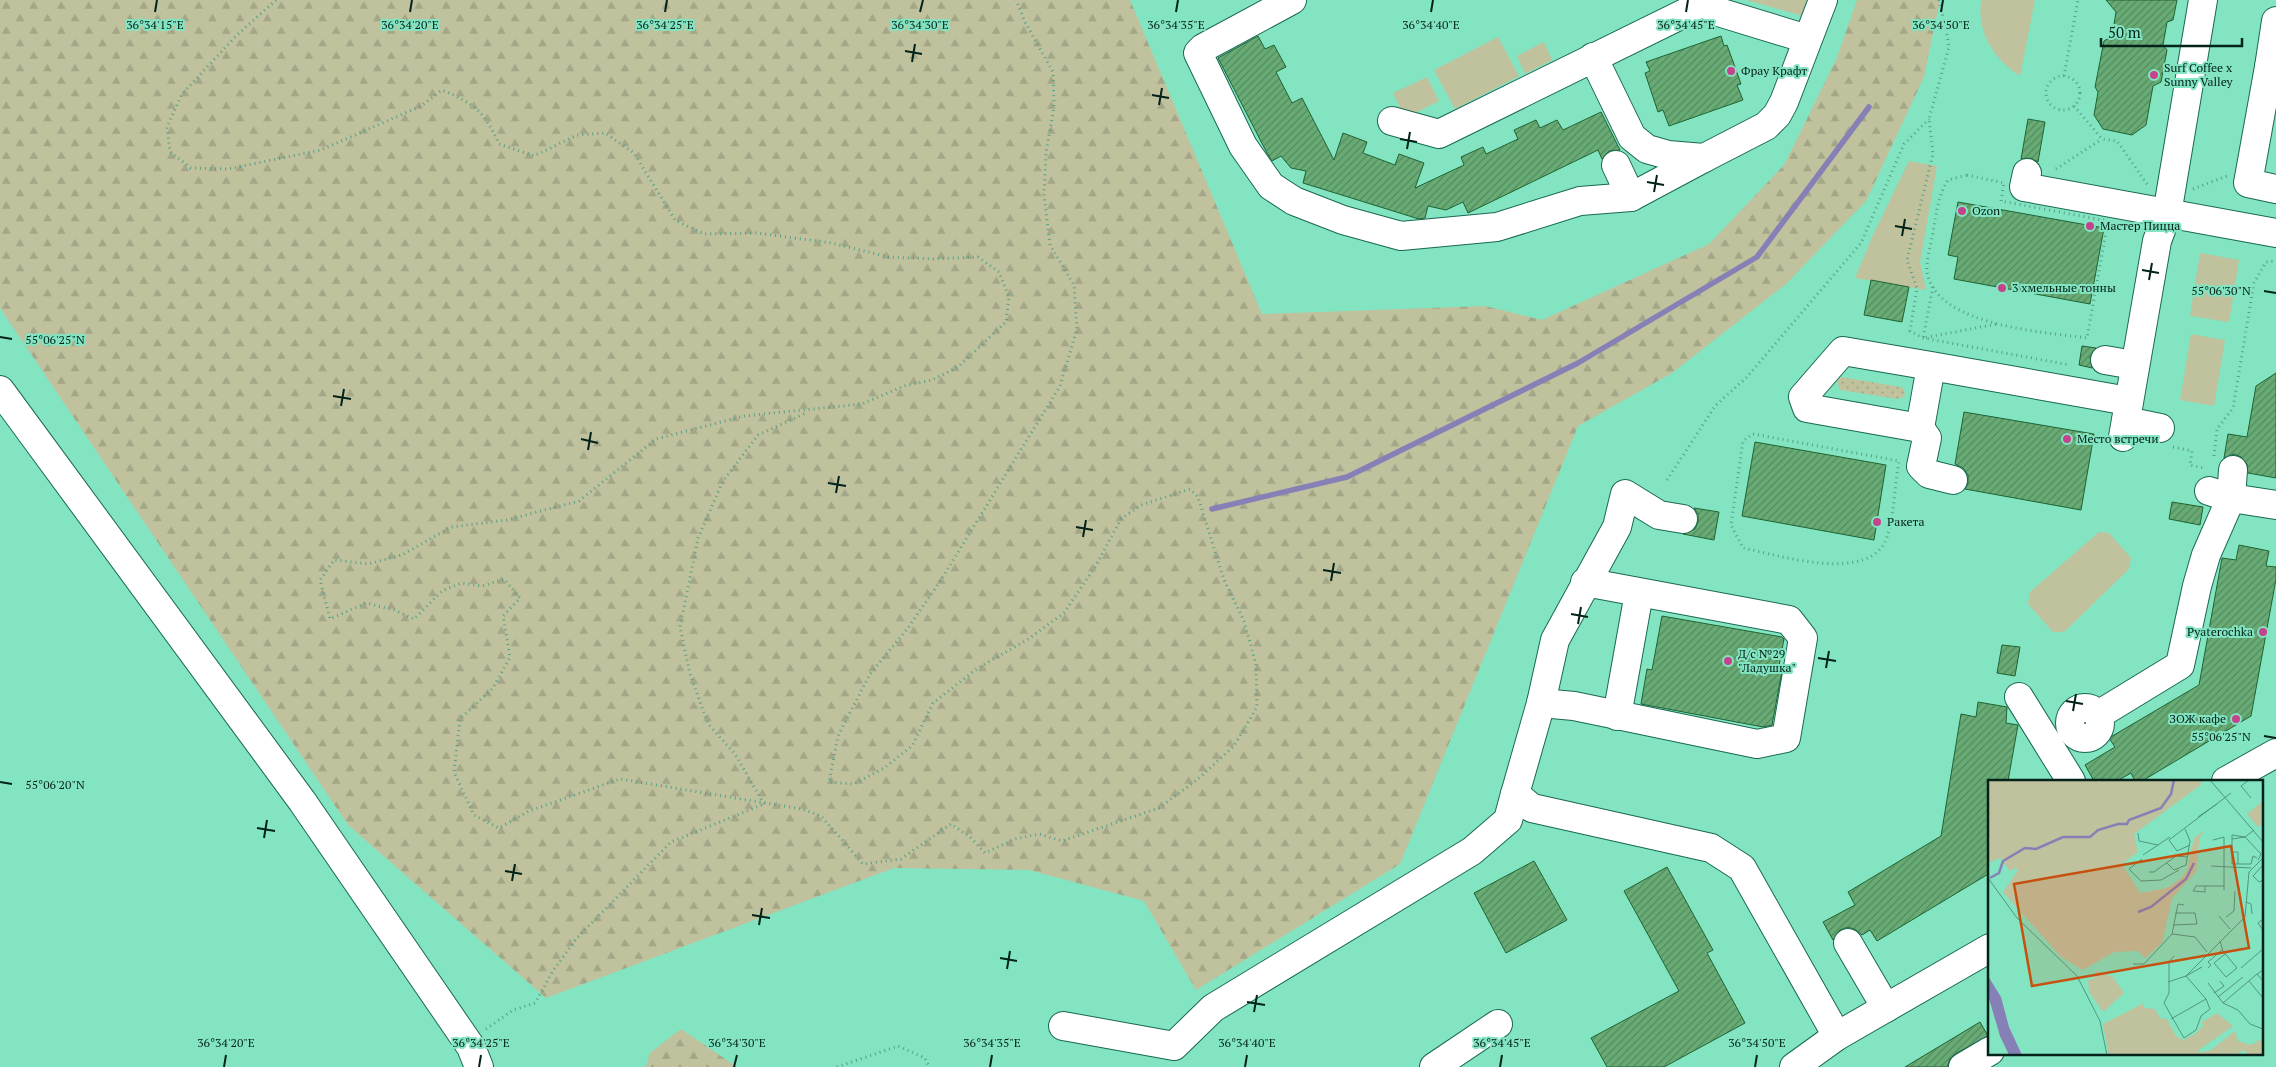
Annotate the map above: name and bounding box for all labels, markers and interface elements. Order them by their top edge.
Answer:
scale bar [2101,15,2242,47]
text: 36°34'15"E [126,17,184,32]
text: 36°34'20"E [381,17,439,32]
text: 36°34'25"E [636,17,694,32]
text: 36°34'30"E [891,17,949,32]
text: 36°34'35"E [1147,17,1205,32]
text: 36°34'40"E [1402,17,1460,32]
text: 36°34'45"E [1657,17,1715,32]
text: 36°34'50"E [1912,17,1970,32]
text: 50 m [2108,22,2141,42]
place label: Surf Coffee x Sunny Valley [2164,60,2234,89]
place label: Фрау Крафт [1741,63,1807,78]
marker: Фрау Крафт [1725,65,1737,77]
marker: Surf Coffee x Sunny Valley [2148,69,2160,81]
place label: Ozon [1972,203,2000,218]
marker: Ozon [1956,205,1968,217]
place label: Мастер Пицца [2100,218,2180,233]
marker: Мастер Пицца [2084,220,2096,232]
place label: 3 хмельные тонны [2012,280,2116,295]
marker: 3 хмельные тонны [1996,282,2008,294]
text: 55°06'30"N [2191,283,2251,298]
text: 55°06'25"N [25,332,85,347]
place label: Место встречи [2077,431,2159,446]
marker: Место встречи [2061,433,2073,445]
place label: Ракета [1887,514,1925,529]
marker: Ракета [1871,516,1883,528]
place label: Pyaterochka [2187,624,2253,639]
marker: Pyaterochka [2257,626,2269,638]
place label: Д/с №29 "Ладушка" [1738,646,1796,675]
marker: Д/с №29 "Ладушка" [1722,655,1734,667]
place label: ЗОЖ кафе [2169,711,2226,726]
marker: ЗОЖ кафе [2230,713,2242,725]
text: 55°06'25"N [2191,729,2251,744]
text: 55°06'20"N [25,777,85,792]
inset map [1988,780,2264,1054]
text: 36°34'20"E [197,1035,255,1050]
text: 36°34'25"E [452,1035,510,1050]
text: 36°34'30"E [708,1035,766,1050]
text: 36°34'35"E [963,1035,1021,1050]
text: 36°34'40"E [1218,1035,1276,1050]
text: 36°34'45"E [1473,1035,1531,1050]
text: 36°34'50"E [1728,1035,1786,1050]

